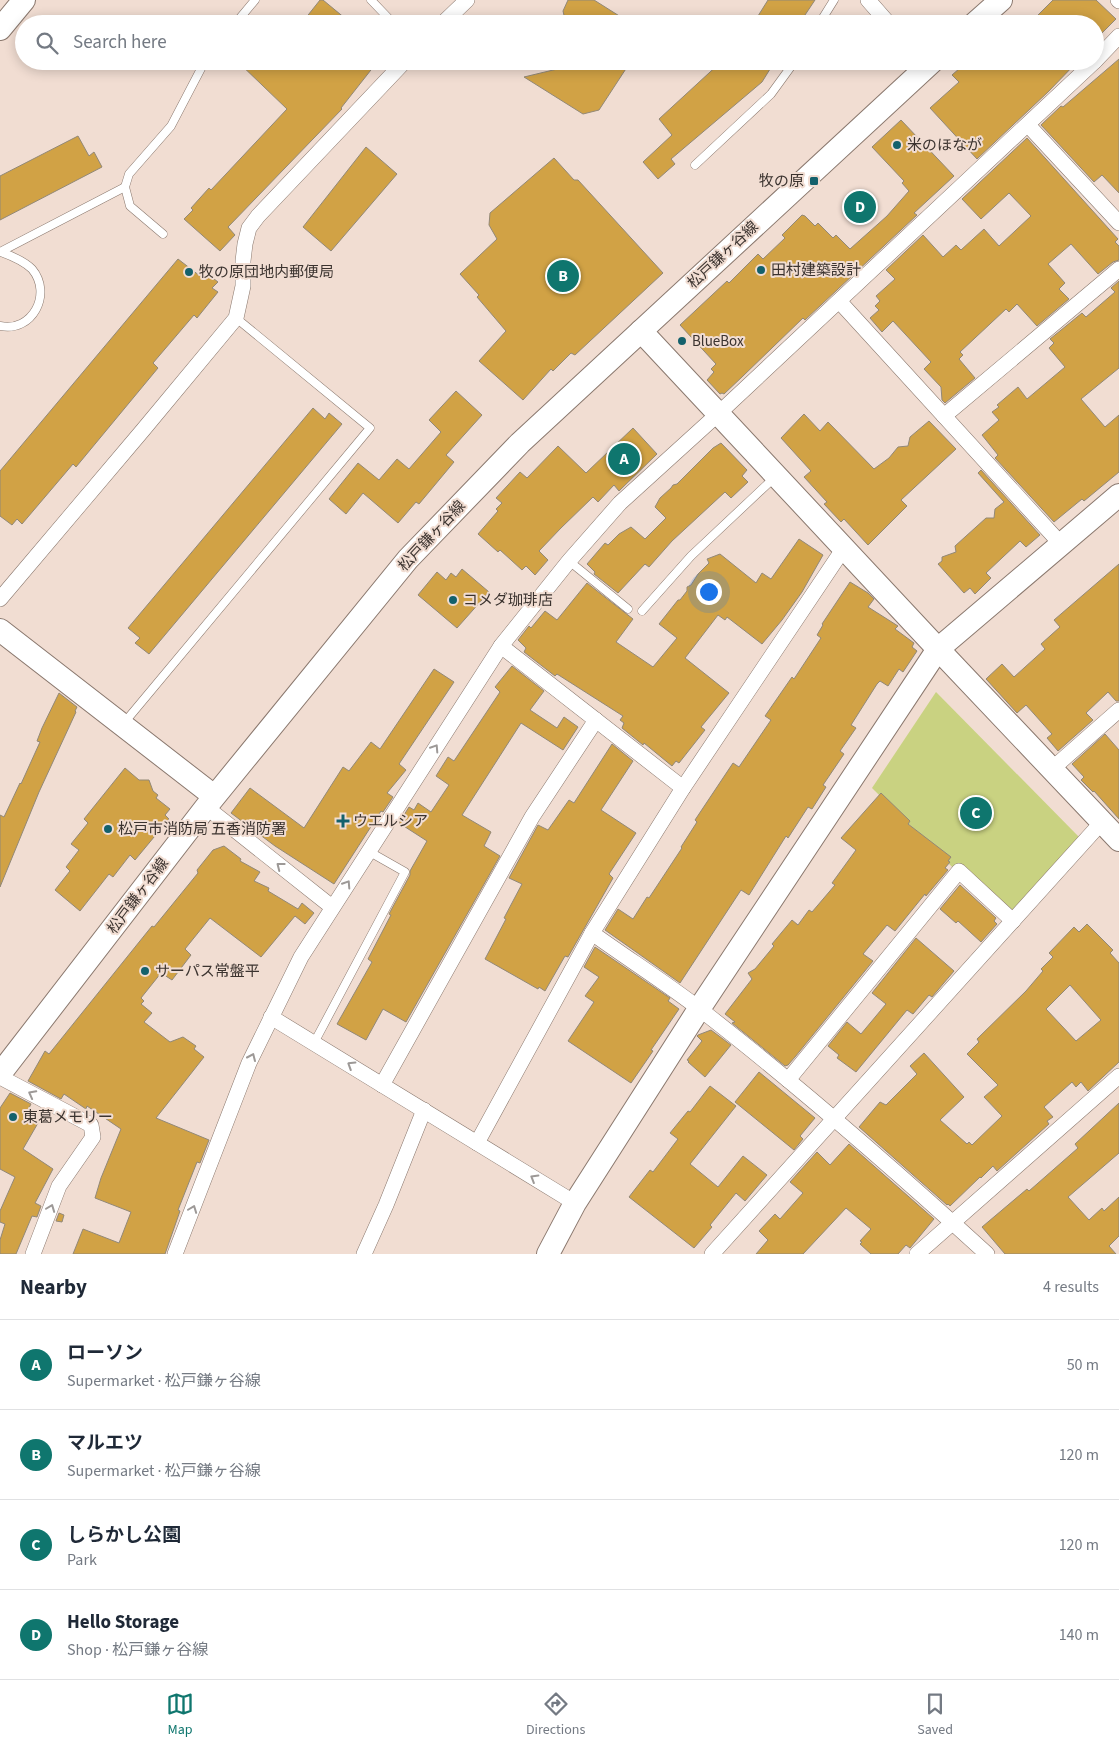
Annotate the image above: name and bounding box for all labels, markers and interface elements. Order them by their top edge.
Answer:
search box [15,15,1104,70]
icon: search [33,29,61,57]
text: Search here [73,29,167,56]
place label: 米のほなが [907,135,982,156]
marker: 米のほなが [891,139,903,151]
place label: 牧の原 [759,171,804,192]
marker: 牧の原 [808,175,820,187]
pin: D [844,188,876,226]
street label: 松戸鎌ヶ谷線 [683,217,763,293]
pin: B [547,257,579,295]
place label: 田村建築設計 [771,260,861,281]
place label: 牧の原団地内郵便局 [199,262,334,283]
marker: 田村建築設計 [755,264,767,276]
marker: 牧の原団地内郵便局 [183,266,195,278]
place label: BlueBox [692,331,744,352]
marker: BlueBox [676,335,688,347]
pin: A [608,440,640,478]
street label: 松戸鎌ヶ谷線 [394,496,470,576]
your location [696,579,722,605]
place label: コメダ珈琲店 [463,590,553,611]
marker: コメダ珈琲店 [447,594,459,606]
one-way arrow [429,744,438,753]
pin: C [960,794,992,832]
place label: ウエルシア [353,811,428,832]
marker: ウエルシア [337,815,349,827]
place label: 松戸市消防局 五香消防署 [118,819,286,840]
marker: 松戸市消防局 五香消防署 [102,823,114,835]
street label: 松戸鎌ヶ谷線 [103,854,173,938]
one-way arrow [277,863,286,871]
one-way arrow [340,880,350,889]
place label: サーパス常盤平 [155,961,260,982]
marker: サーパス常盤平 [139,965,151,977]
one-way arrow [246,1053,257,1062]
one-way arrow [347,1062,356,1072]
one-way arrow [29,1090,38,1100]
place label: 東葛メモリー [23,1107,113,1128]
marker: 東葛メモリー [7,1111,19,1123]
one-way arrow [530,1174,539,1184]
one-way arrow [45,1205,55,1213]
one-way arrow [187,1205,197,1213]
text: Nearby [20,1272,87,1302]
text: 4 results [1043,1276,1099,1298]
text: ローソン [67,1340,143,1367]
text: A [31,1354,41,1376]
text: 50 m [1067,1354,1099,1376]
text: Supermarket · 松戸鎌ヶ谷線 [67,1370,261,1392]
text: マルエツ [67,1430,143,1457]
text: B [31,1444,41,1466]
text: 120 m [1059,1444,1099,1466]
text: Supermarket · 松戸鎌ヶ谷線 [67,1460,261,1482]
text: しらかし公園 [67,1522,181,1549]
text: C [31,1534,41,1556]
text: 120 m [1059,1534,1099,1556]
text: Park [67,1549,97,1571]
text: Hello Storage [67,1609,179,1636]
text: D [31,1624,41,1646]
text: 140 m [1059,1624,1099,1646]
text: Shop · 松戸鎌ヶ谷線 [67,1639,208,1661]
tab: Map [166,1690,194,1740]
tab: Directions [526,1690,585,1740]
tab: Saved [917,1690,953,1740]

